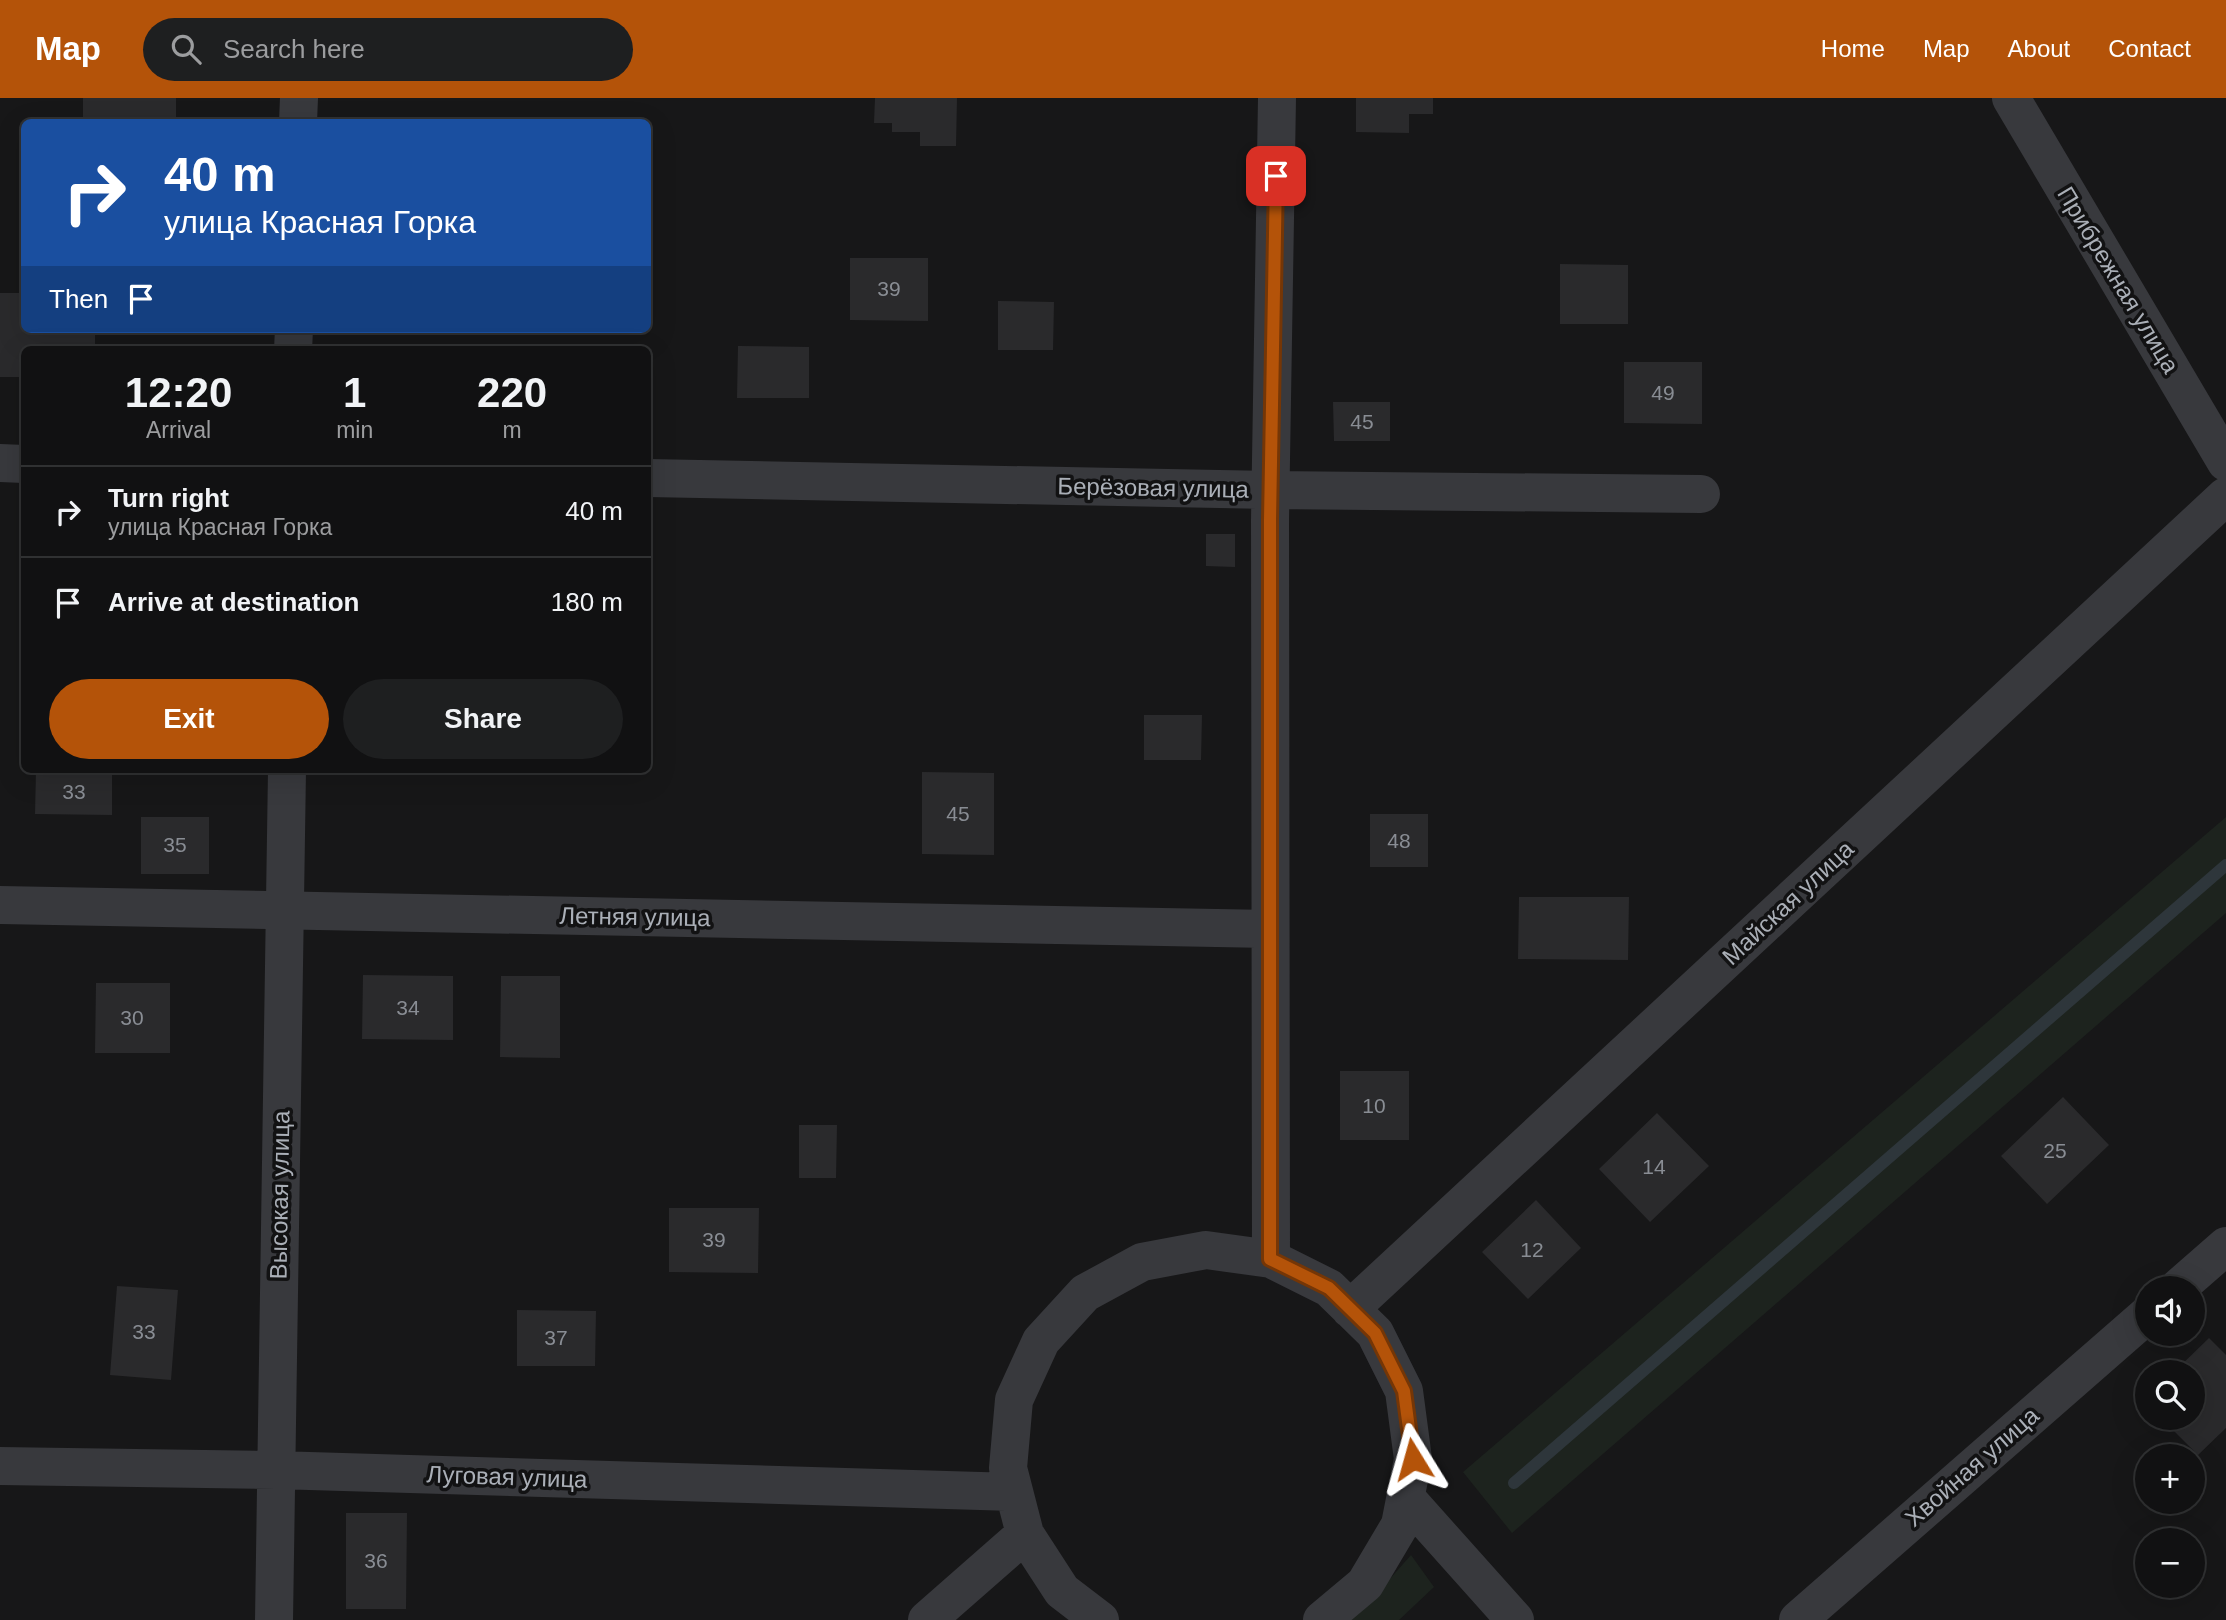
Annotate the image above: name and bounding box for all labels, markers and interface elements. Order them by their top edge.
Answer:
search box [143,18,633,81]
text: Map [35,30,101,67]
icon: search [167,30,205,68]
text: Search here [223,34,365,64]
text: Home [1821,35,1885,62]
text: Map [1923,35,1970,62]
text: About [2008,35,2070,62]
text: Contact [2108,35,2191,62]
pin [1246,146,1306,206]
icon: right [49,147,140,238]
text: 40 m [164,147,276,201]
icon: arrive [1257,157,1295,195]
street label: Прибрежная улица [2052,182,2185,378]
text: улица Красная Горка [164,204,476,240]
house number: 39 [877,277,901,300]
icon: arrive [122,280,160,318]
text: Then [49,284,108,314]
text: 12:20 [125,369,232,416]
text: 1 [343,369,366,416]
text: 220 [477,369,547,416]
house number: 49 [1651,381,1675,404]
house number: 45 [1350,410,1374,433]
text: Arrival [146,417,211,443]
text: min [336,417,373,443]
text: m [503,417,522,443]
street label: Берёзовая улица [1057,472,1250,503]
text: Turn right [108,483,229,513]
icon: right [49,493,87,531]
text: 40 m [565,496,623,526]
text: улица Красная Горка [108,514,332,540]
icon: arrive [49,584,87,622]
text: Arrive at destination [108,587,359,617]
text: 180 m [551,587,623,617]
button: Exit [49,679,329,759]
button: Share [343,679,623,759]
house number: 33 [62,780,86,803]
house number: 45 [946,802,970,825]
house number: 48 [1387,829,1411,852]
house number: 35 [163,833,187,856]
street label: Майская улица [1717,835,1859,970]
street label: Летняя улица [559,902,711,931]
house number: 34 [396,996,420,1019]
house number: 30 [120,1006,144,1029]
house number: 10 [1362,1094,1386,1117]
street label: Высокая улица [265,1110,294,1280]
house number: 25 [2043,1139,2067,1162]
house number: 14 [1642,1155,1666,1178]
house number: 39 [702,1228,726,1251]
house number: 12 [1520,1238,1544,1261]
map controls [2135,1276,2205,1598]
button: sound [2135,1276,2205,1346]
house number: 33 [132,1320,156,1343]
house number: 37 [544,1326,568,1349]
button: search [2135,1360,2205,1430]
street label: Хвойная улица [1900,1401,2044,1532]
position arrow [1376,1422,1450,1496]
button: + [2135,1444,2205,1514]
street label: Луговая улица [426,1460,589,1493]
button: − [2135,1528,2205,1598]
house number: 36 [364,1549,388,1572]

